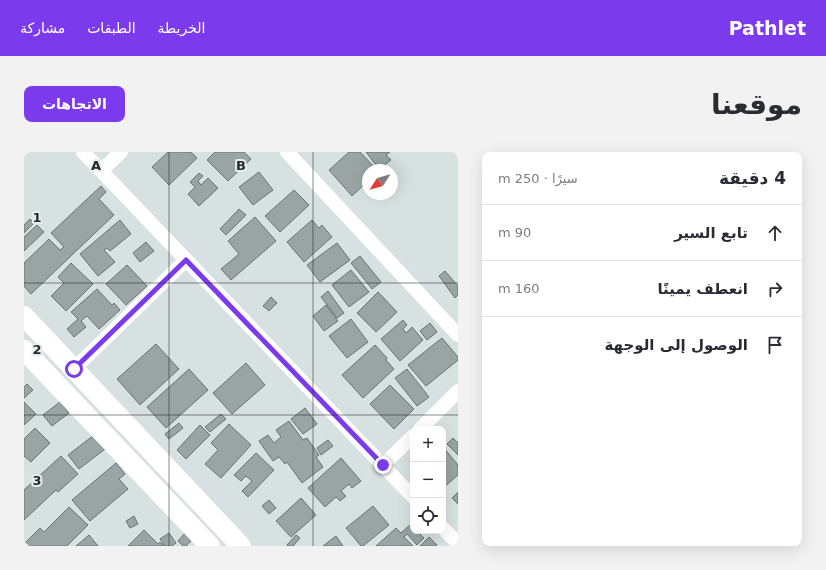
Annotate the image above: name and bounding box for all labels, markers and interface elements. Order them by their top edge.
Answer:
text: Pathlet [729,17,806,39]
text: مشاركة [20,20,65,36]
text: الطبقات [87,20,136,36]
text: الخريطة [158,20,205,36]
button: الاتجاهات [24,86,125,122]
text: موقعنا [711,88,802,121]
text: A [91,158,101,173]
text: B [236,158,246,173]
north arrow [362,164,398,200]
text: 4 دقيقة [719,168,786,188]
text: سيرًا · 250 m [498,171,578,186]
text: 1 [32,210,42,225]
icon: ahead [764,222,786,244]
text: تابع السير [674,224,748,242]
text: 90 m [498,225,531,240]
icon: right [764,278,786,300]
text: انعطف يمينًا [657,280,748,298]
text: 160 m [498,281,540,296]
icon: arrive [764,334,786,356]
text: الوصول إلى الوجهة [605,336,748,354]
text: 2 [32,342,42,357]
route start [65,360,83,378]
map controls [410,426,446,534]
button: + [410,426,446,462]
route end [374,456,392,474]
button: − [410,462,446,498]
text: 3 [32,473,42,488]
button: locate [410,498,446,534]

